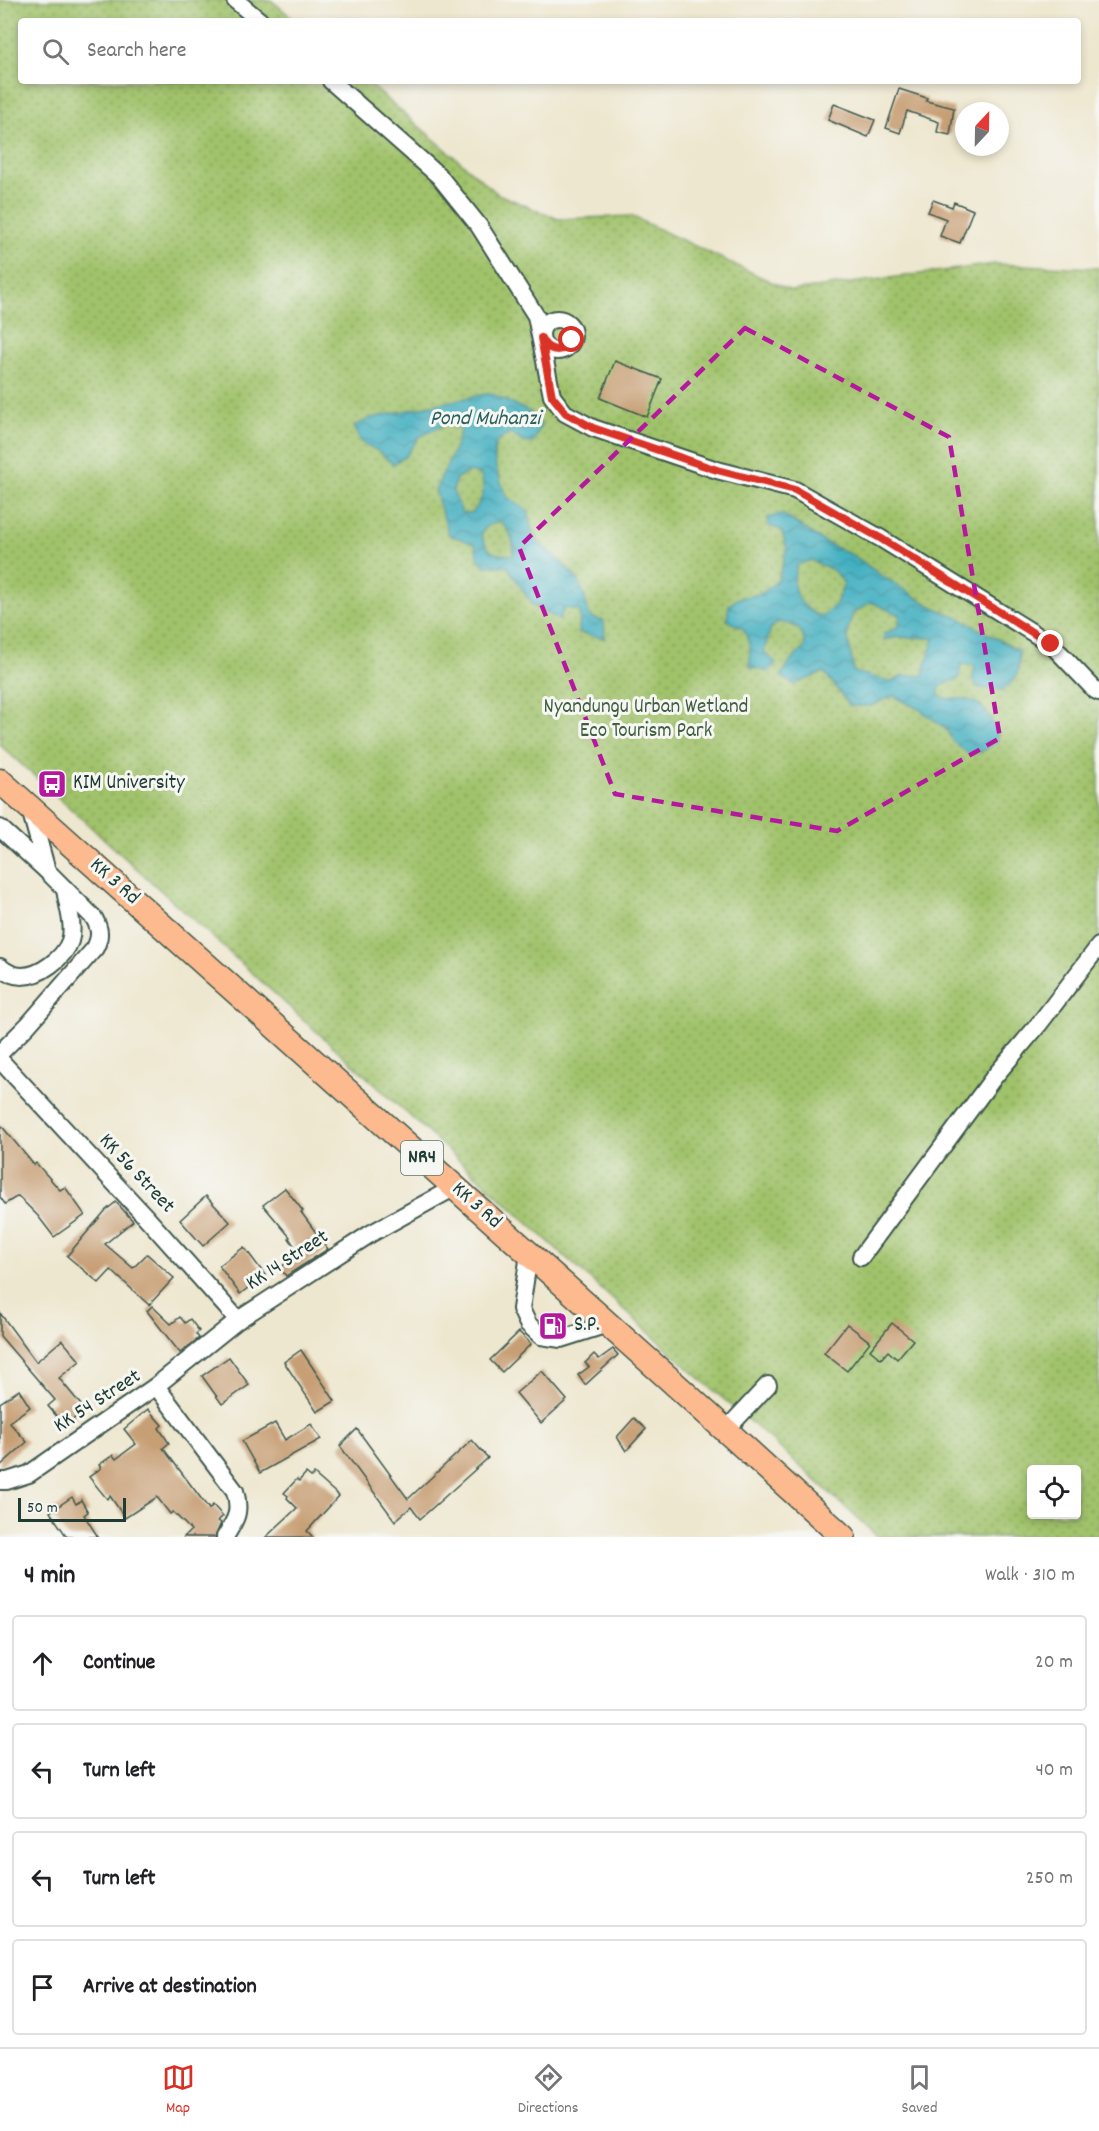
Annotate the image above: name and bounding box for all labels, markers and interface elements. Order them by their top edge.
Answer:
search box [18,18,1081,84]
icon: search [39,35,72,68]
text: Search here [87,36,186,67]
north arrow [955,102,1009,156]
route start [558,326,584,352]
water label: Pond Muhanzi [430,404,543,435]
route end [1037,630,1063,656]
park label: Nyandungu Urban Wetland Eco Tourism Park [544,693,748,747]
bus stop icon: KIM University [36,768,68,800]
place label: KIM University [73,769,185,799]
street label: KK 3 Rd [82,851,146,913]
street label: KK 56 Street [91,1127,181,1221]
road number: NR4 [401,1141,443,1175]
street label: KK 3 Rd [444,1175,508,1237]
street label: KK 14 Street [241,1223,336,1299]
fuel station icon: S.P. [537,1310,569,1342]
place label: S.P. [574,1311,600,1341]
street label: KK 54 Street [49,1362,148,1441]
map controls [1027,1465,1081,1519]
button: locate [1027,1465,1081,1519]
scale bar [18,1495,126,1522]
text: 50 m [27,1497,58,1520]
text: 4 min [24,1558,75,1595]
text: Walk · 310 m [985,1562,1075,1590]
icon: ahead [26,1647,59,1680]
text: Continue [83,1648,155,1679]
text: 20 m [1035,1649,1073,1677]
icon: left [26,1755,59,1788]
text: Turn left [83,1756,155,1787]
text: 40 m [1035,1757,1073,1785]
icon: left [26,1863,59,1896]
text: Turn left [83,1864,155,1895]
text: 250 m [1026,1865,1073,1893]
icon: arrive [26,1971,59,2004]
text: Arrive at destination [83,1972,257,2003]
tab: Map [162,2061,195,2120]
tab: Directions [518,2061,578,2120]
tab: Saved [902,2061,937,2120]

